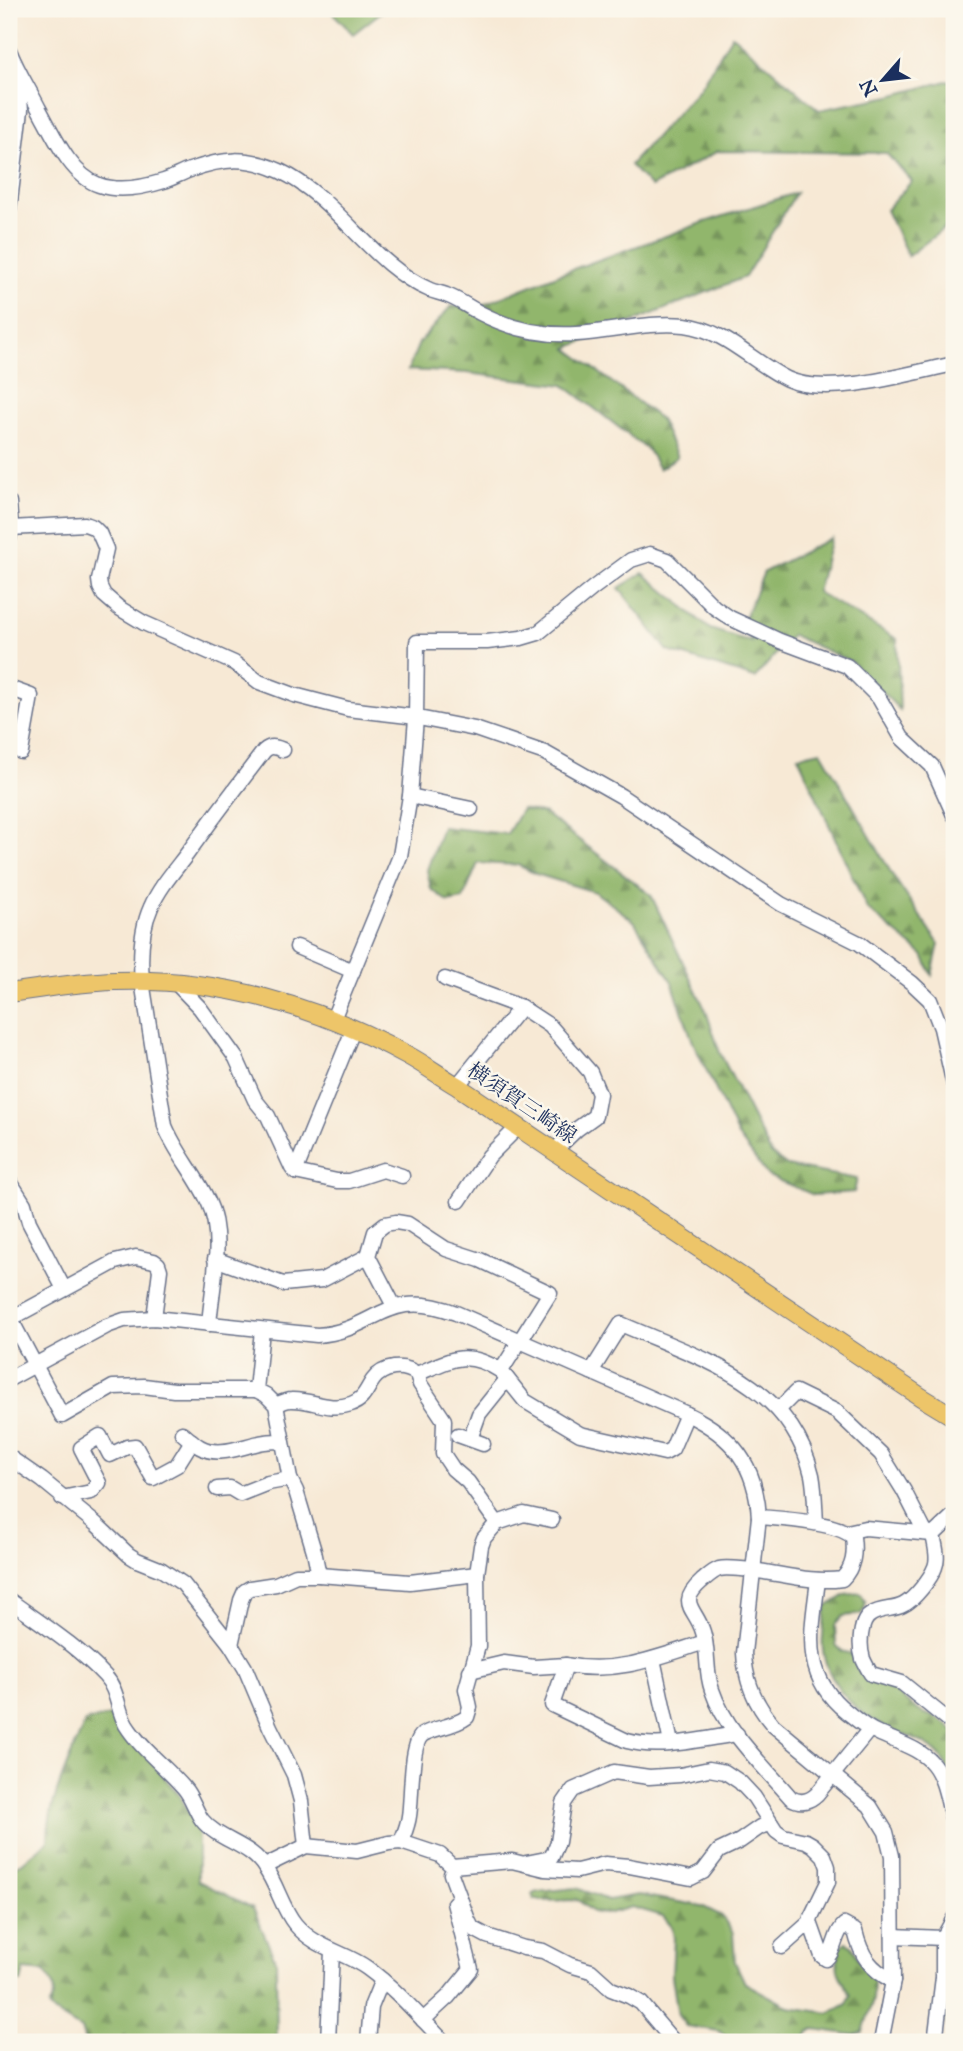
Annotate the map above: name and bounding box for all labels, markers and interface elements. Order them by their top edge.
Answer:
north arrow [848,46,918,116]
text: N [854,75,882,100]
street label: 横須賀三崎線 [463,1057,581,1149]

